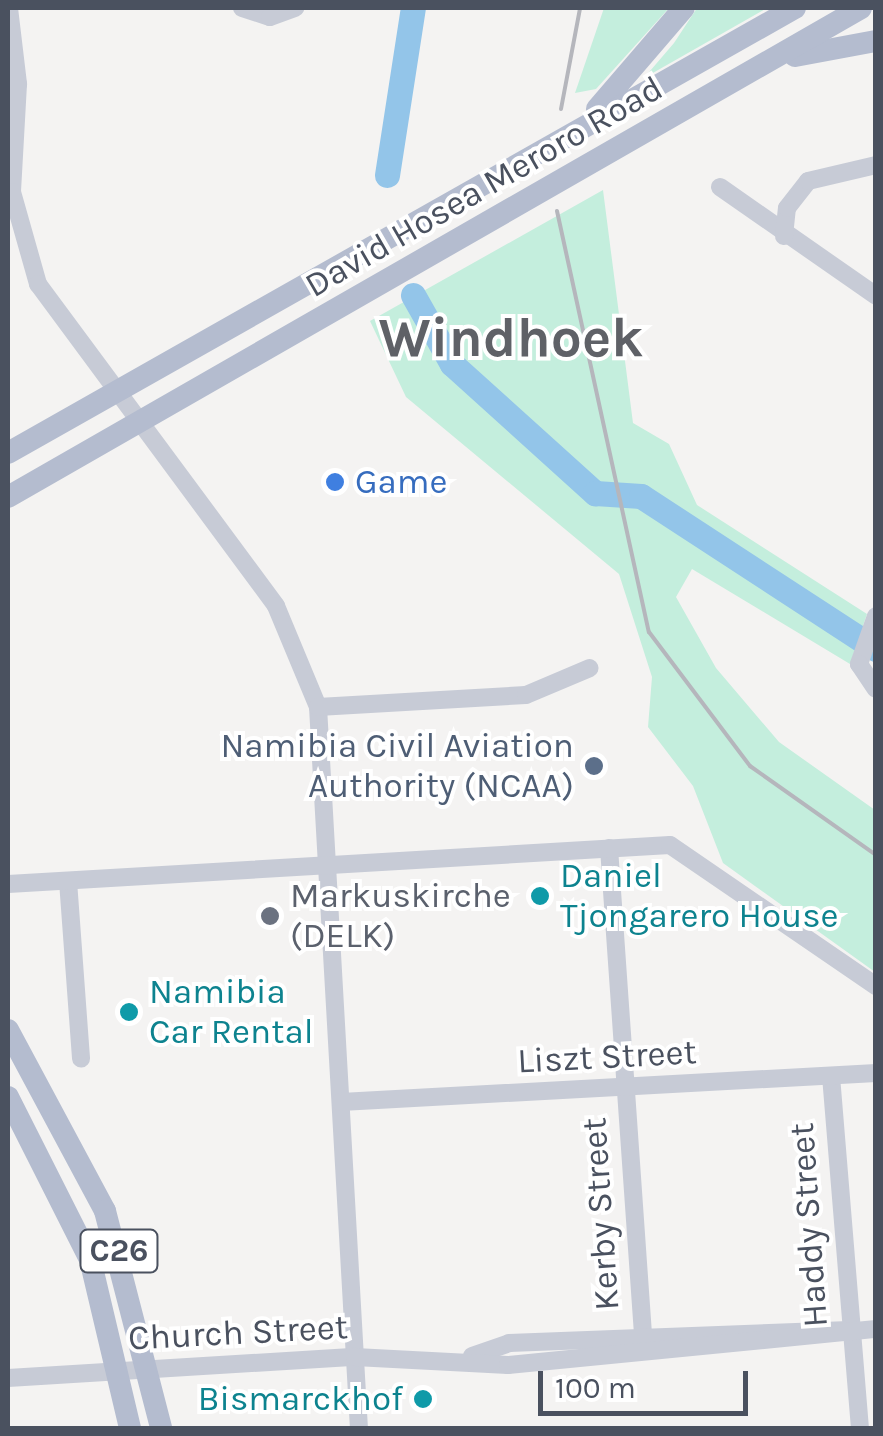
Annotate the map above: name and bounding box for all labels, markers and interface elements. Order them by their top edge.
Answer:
street label: David Hosea Meroro Road [298,67,670,307]
district label: Windhoek [378,306,644,372]
place label: Game [355,461,448,503]
marker: Game [324,471,346,493]
place label: Namibia Civil Aviation Authority (NCAA) [220,725,574,807]
marker: Namibia Civil Aviation Authority (NCAA) [583,755,605,777]
place label: Daniel Tjongarero House [560,855,839,937]
place label: Markuskirche (DELK) [290,875,511,957]
marker: Daniel Tjongarero House [529,885,551,907]
marker: Markuskirche (DELK) [259,905,281,927]
place label: Namibia Car Rental [149,971,313,1053]
marker: Namibia Car Rental [118,1001,140,1023]
street label: Liszt Street [516,1031,698,1083]
street label: Kerby Street [573,1116,629,1312]
street label: Haddy Street [781,1121,837,1329]
road number: C26 [79,1224,159,1278]
street label: Church Street [127,1306,349,1360]
scale bar [543,1351,753,1413]
text: 100 m [555,1370,636,1406]
place label: Bismarckhof [198,1378,403,1420]
marker: Bismarckhof [412,1388,434,1410]

